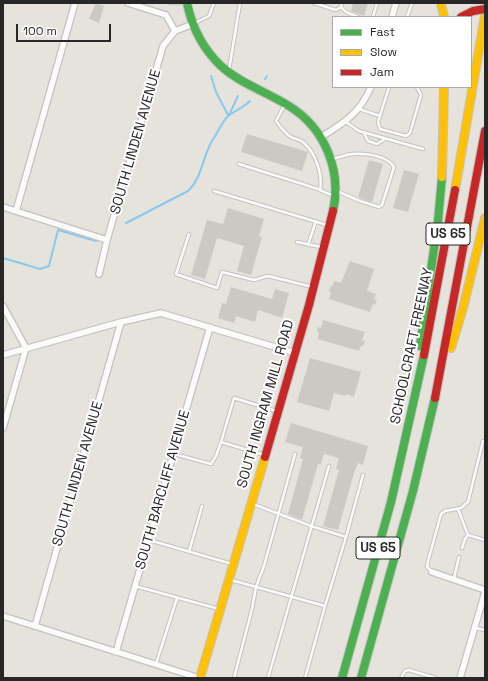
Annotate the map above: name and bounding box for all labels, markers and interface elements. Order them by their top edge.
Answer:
scale bar [18,16,113,42]
legend [332,16,472,88]
text: 100 m [23,23,57,39]
text: Fast [370,24,395,40]
text: Slow [370,44,397,60]
text: Jam [370,64,394,80]
street label: SOUTH LINDEN AVENUE [107,68,165,216]
road number: US 65 [426,223,470,245]
street label: SCHOOLCRAFT FREEWAY [387,266,437,426]
street label: SOUTH INGRAM MILL ROAD [234,318,298,490]
street label: SOUTH LINDEN AVENUE [49,400,107,548]
street label: SOUTH BARCLIFF AVENUE [132,408,194,572]
road number: US 65 [356,537,400,559]

